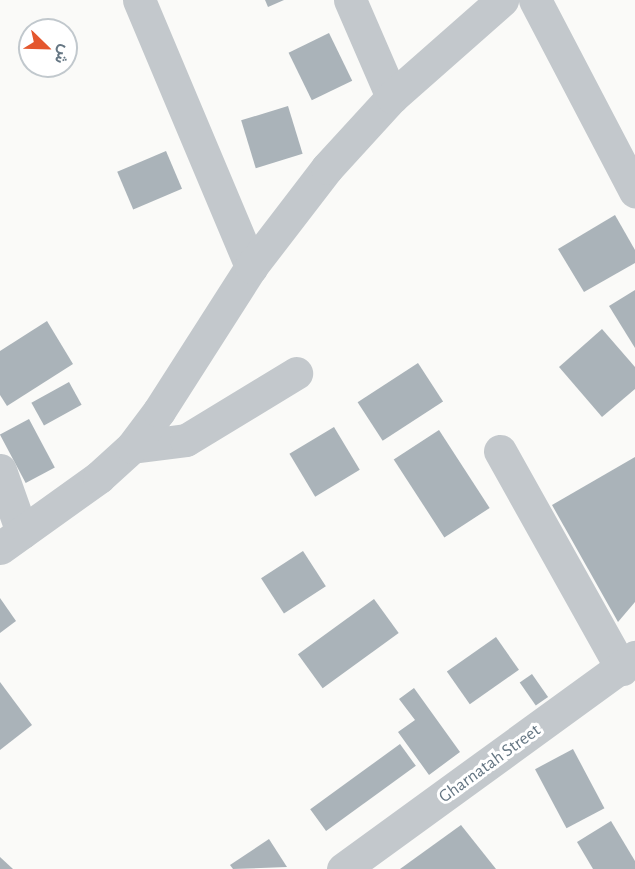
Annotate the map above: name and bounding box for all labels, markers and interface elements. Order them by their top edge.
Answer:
north arrow [18,18,78,78]
text: ش [52,42,74,66]
street label: Gharnatah Street [435,720,545,808]

